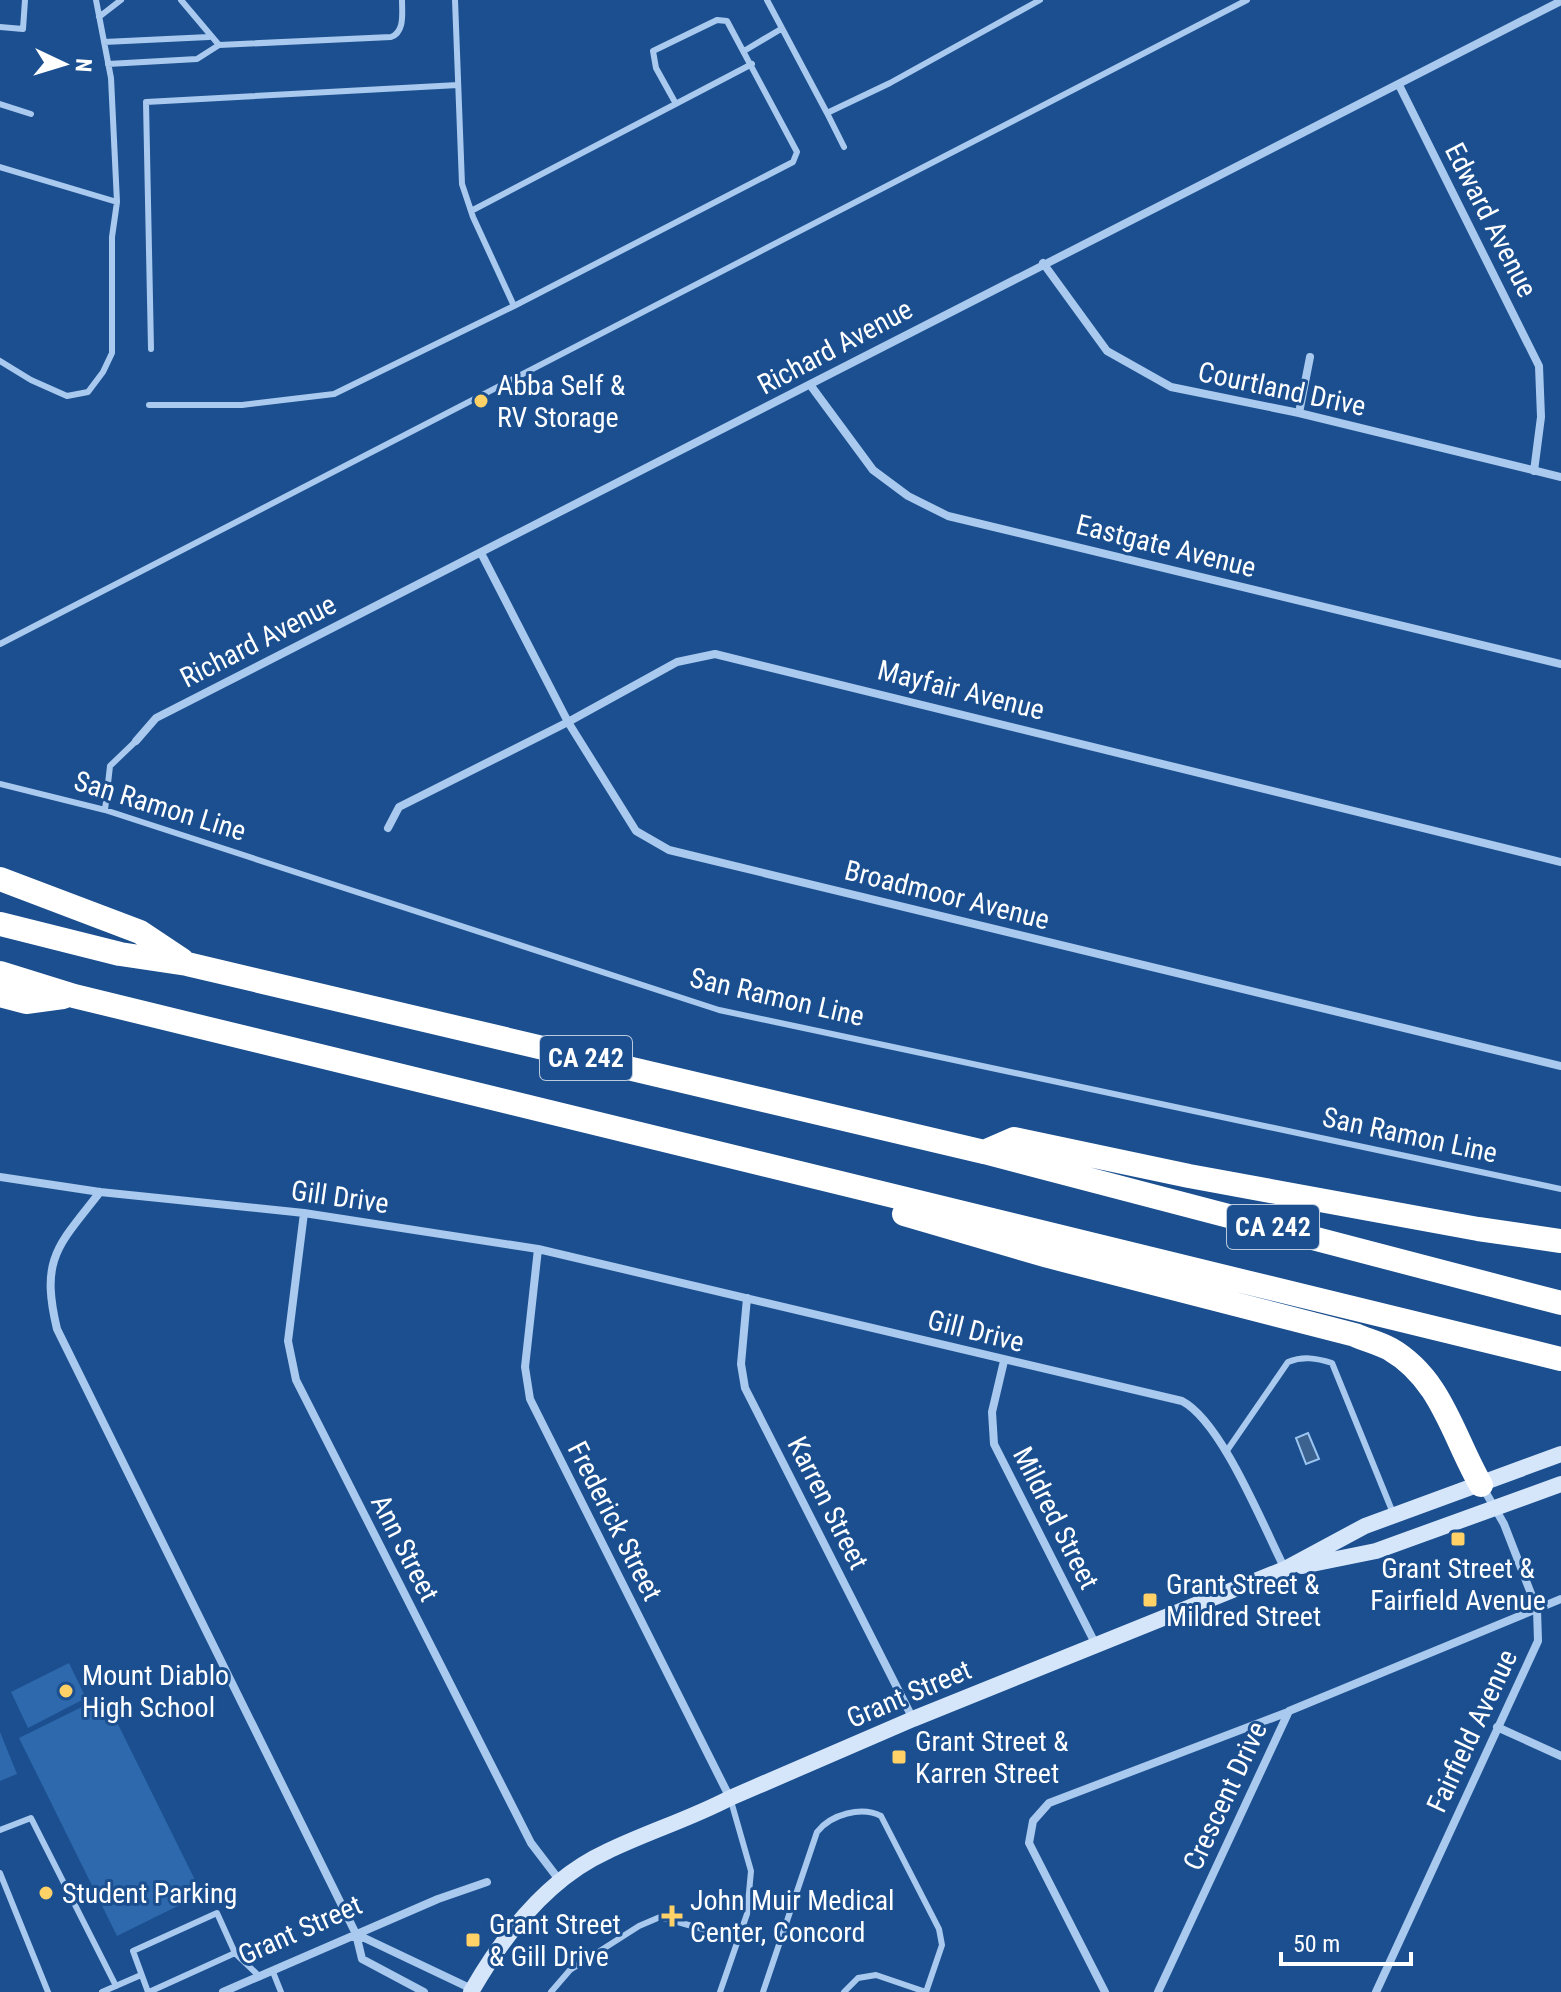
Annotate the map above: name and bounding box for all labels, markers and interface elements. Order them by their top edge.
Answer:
north arrow [24,24,104,104]
text: N [71,58,96,73]
street label: Edward Avenue [1438,138,1544,302]
street label: Richard Avenue [752,292,918,402]
street label: Courtland Drive [1195,355,1369,423]
place label: Abba Self & RV Storage [497,369,625,434]
marker: Abba Self & RV Storage [472,392,490,410]
street label: Eastgate Avenue [1073,508,1259,584]
street label: Richard Avenue [175,588,341,694]
street label: Mayfair Avenue [874,653,1048,727]
street label: San Ramon Line [70,764,250,848]
street label: Broadmoor Avenue [841,854,1053,936]
street label: San Ramon Line [687,961,867,1033]
road number: CA 242 [540,1036,632,1080]
street label: San Ramon Line [1320,1100,1500,1170]
street label: Gill Drive [289,1174,391,1220]
road number: CA 242 [1227,1205,1319,1249]
street label: Gill Drive [924,1303,1028,1359]
street label: Karren Street [781,1431,875,1575]
street label: Frederick Street [561,1436,669,1606]
street label: Mildred Street [1006,1441,1106,1595]
street label: Ann Street [364,1489,446,1607]
marker: Grant Street & Fairfield Avenue [1449,1530,1467,1548]
place label: Grant Street & Fairfield Avenue [1370,1552,1546,1617]
place label: Grant Street & Mildred Street [1166,1568,1321,1633]
marker: Grant Street & Mildred Street [1141,1591,1159,1609]
street label: Fairfield Avenue [1420,1644,1524,1818]
street label: Grant Street [842,1653,976,1735]
place label: Mount Diablo High School [82,1659,229,1724]
marker: Mount Diablo High School [57,1682,75,1700]
street label: Crescent Drive [1176,1716,1274,1876]
place label: Grant Street & Karren Street [915,1725,1068,1790]
marker: Grant Street & Karren Street [890,1748,908,1766]
place label: Student Parking [62,1877,237,1910]
marker: Student Parking [37,1884,55,1902]
place label: John Muir Medical Center, Concord [690,1884,895,1949]
street label: Grant Street [233,1888,367,1972]
marker: John Muir Medical Center, Concord [661,1905,683,1927]
place label: Grant Street & Gill Drive [489,1908,621,1973]
scale bar [1281,1916,1411,1966]
text: 50 m [1293,1930,1340,1958]
marker: Grant Street & Gill Drive [464,1931,482,1949]

